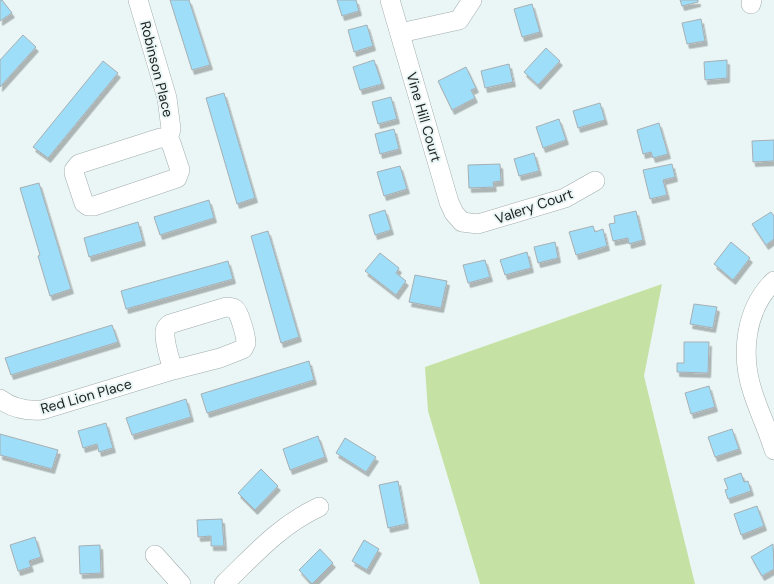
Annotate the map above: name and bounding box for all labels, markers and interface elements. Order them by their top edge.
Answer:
street label: Robinson Place [136,19,178,119]
street label: Vine Hill Court [403,70,445,164]
street label: Valery Court [493,184,575,228]
street label: Red Lion Place [38,374,134,418]

